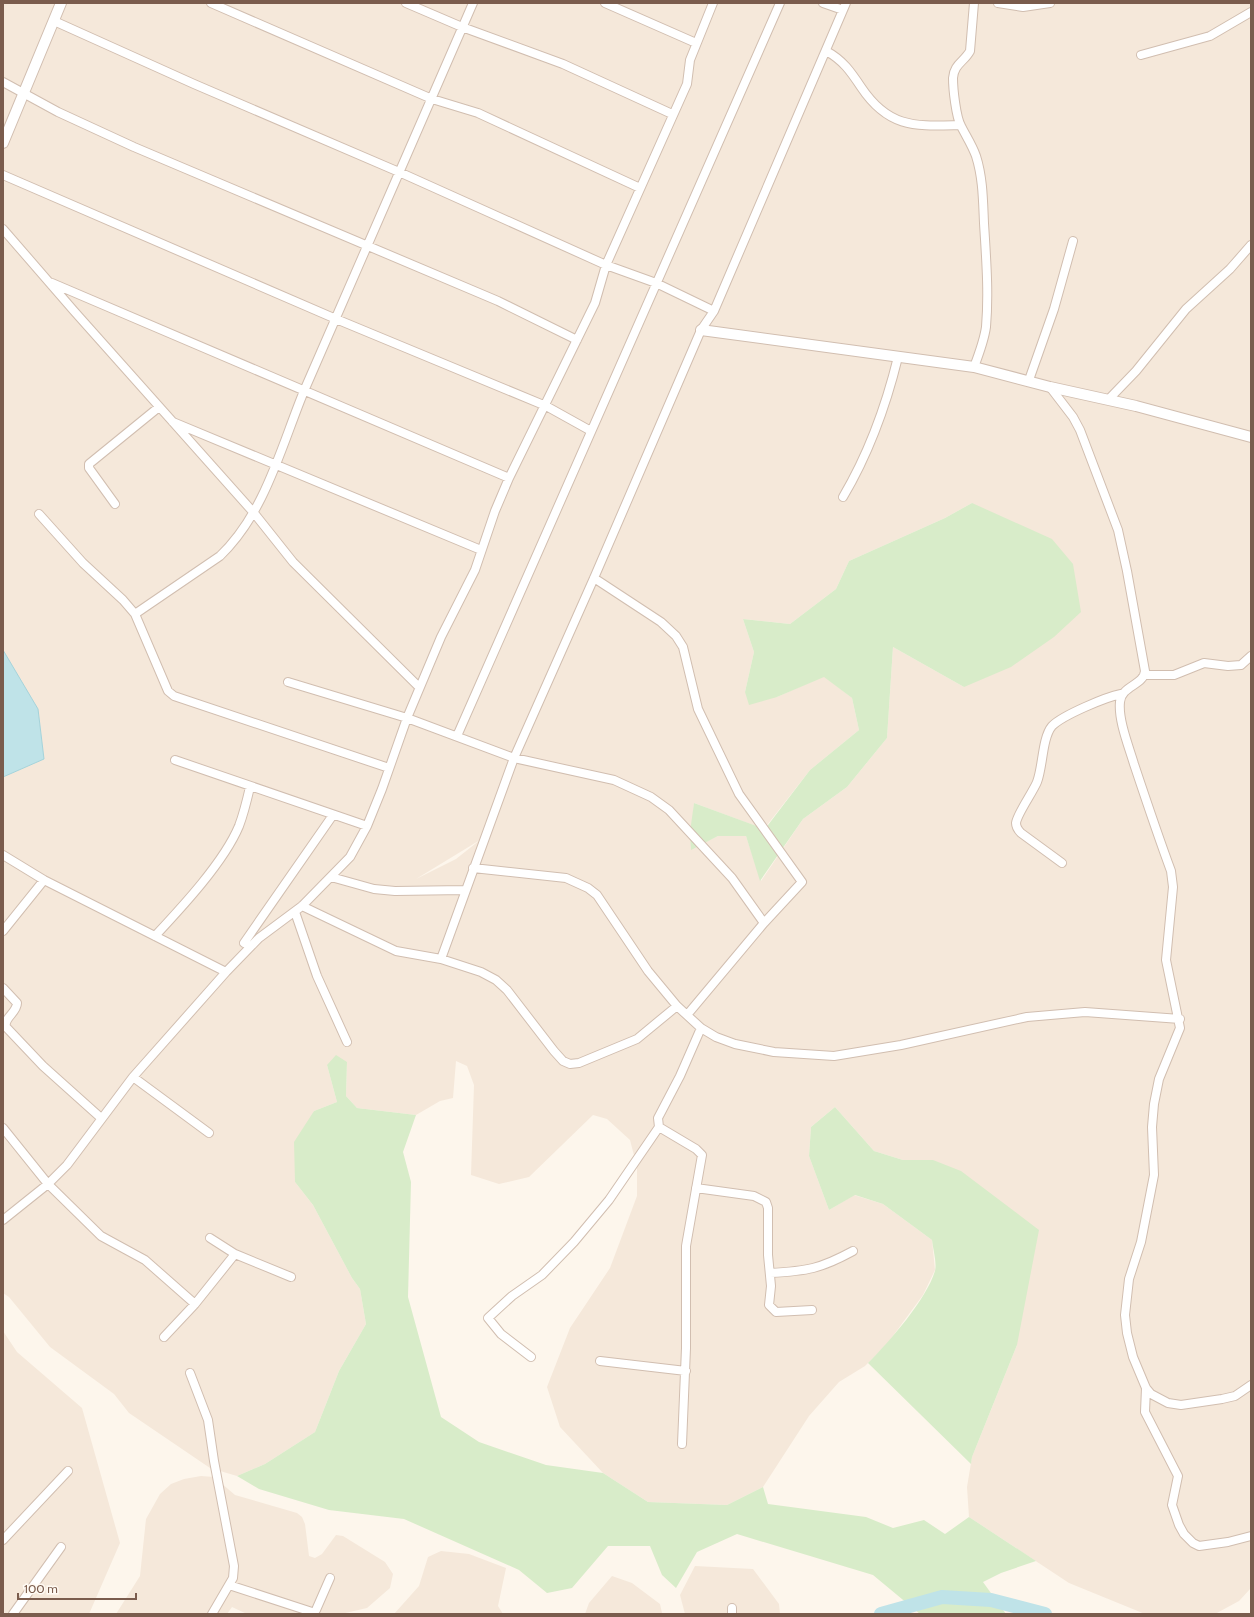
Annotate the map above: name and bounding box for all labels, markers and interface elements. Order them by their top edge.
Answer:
scale bar [18,1575,136,1601]
text: 100 m [24,1581,58,1596]

